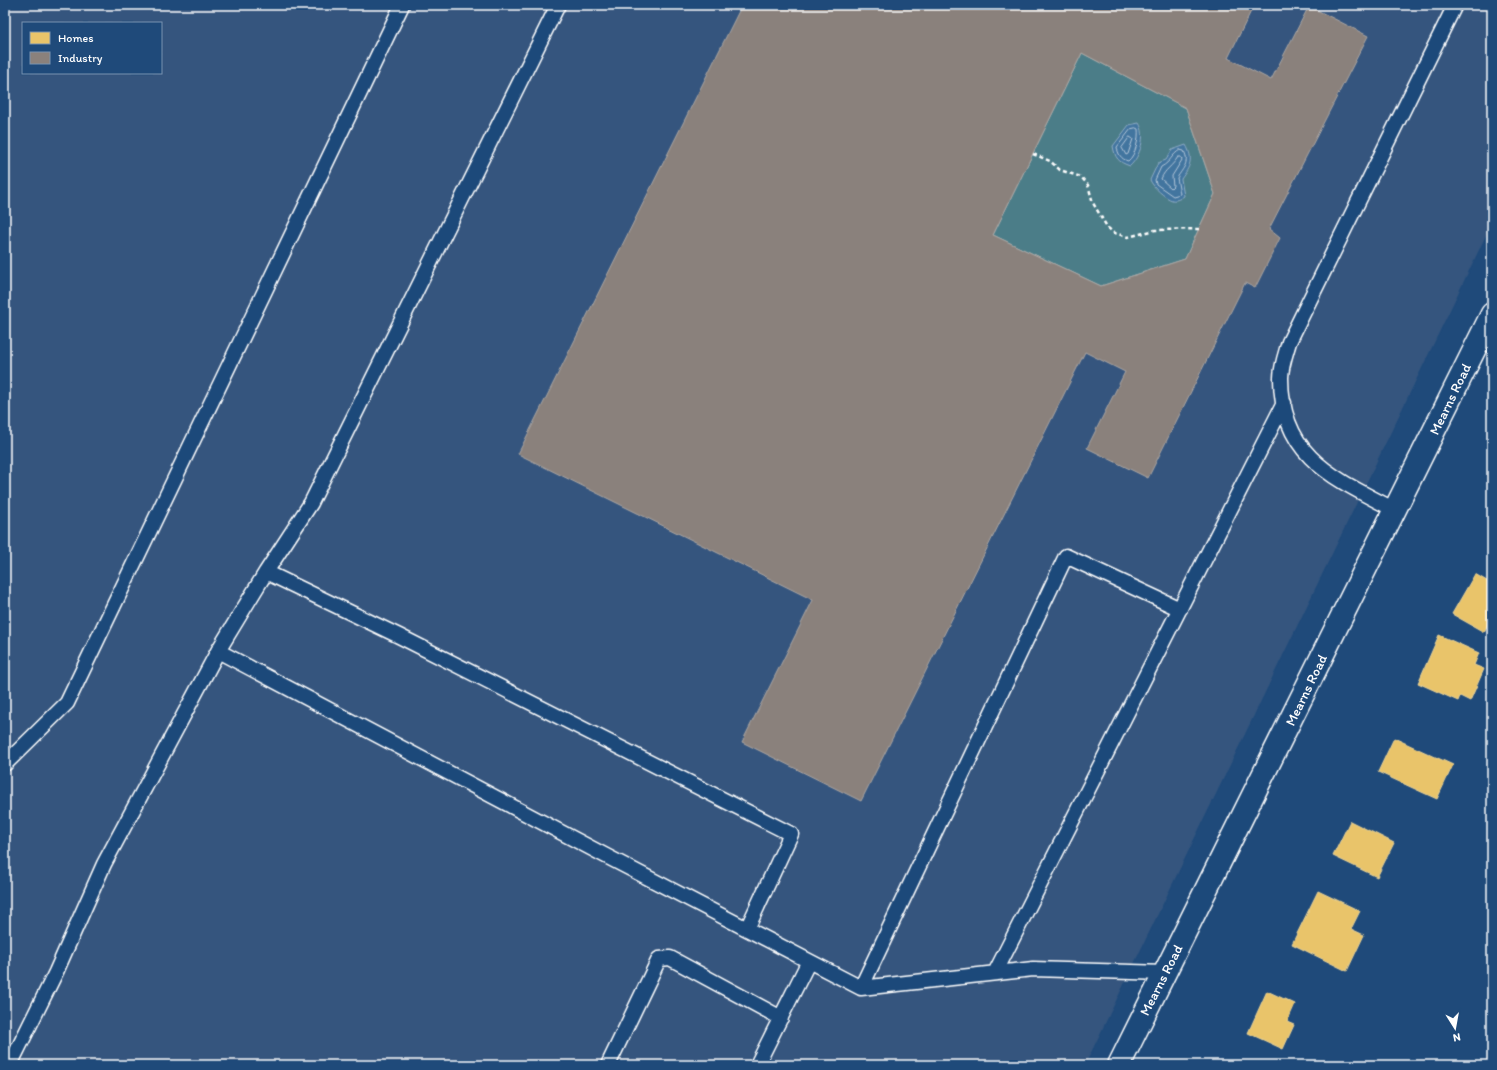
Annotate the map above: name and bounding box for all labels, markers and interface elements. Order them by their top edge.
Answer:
legend [22,22,162,74]
text: Homes [58,31,94,45]
text: Industry [58,51,103,65]
street label: Mearns Road [1426,360,1475,438]
street label: Mearns Road [1282,651,1331,729]
street label: Mearns Road [1136,942,1187,1019]
north arrow [1435,1008,1475,1048]
text: N [1452,1030,1462,1044]

